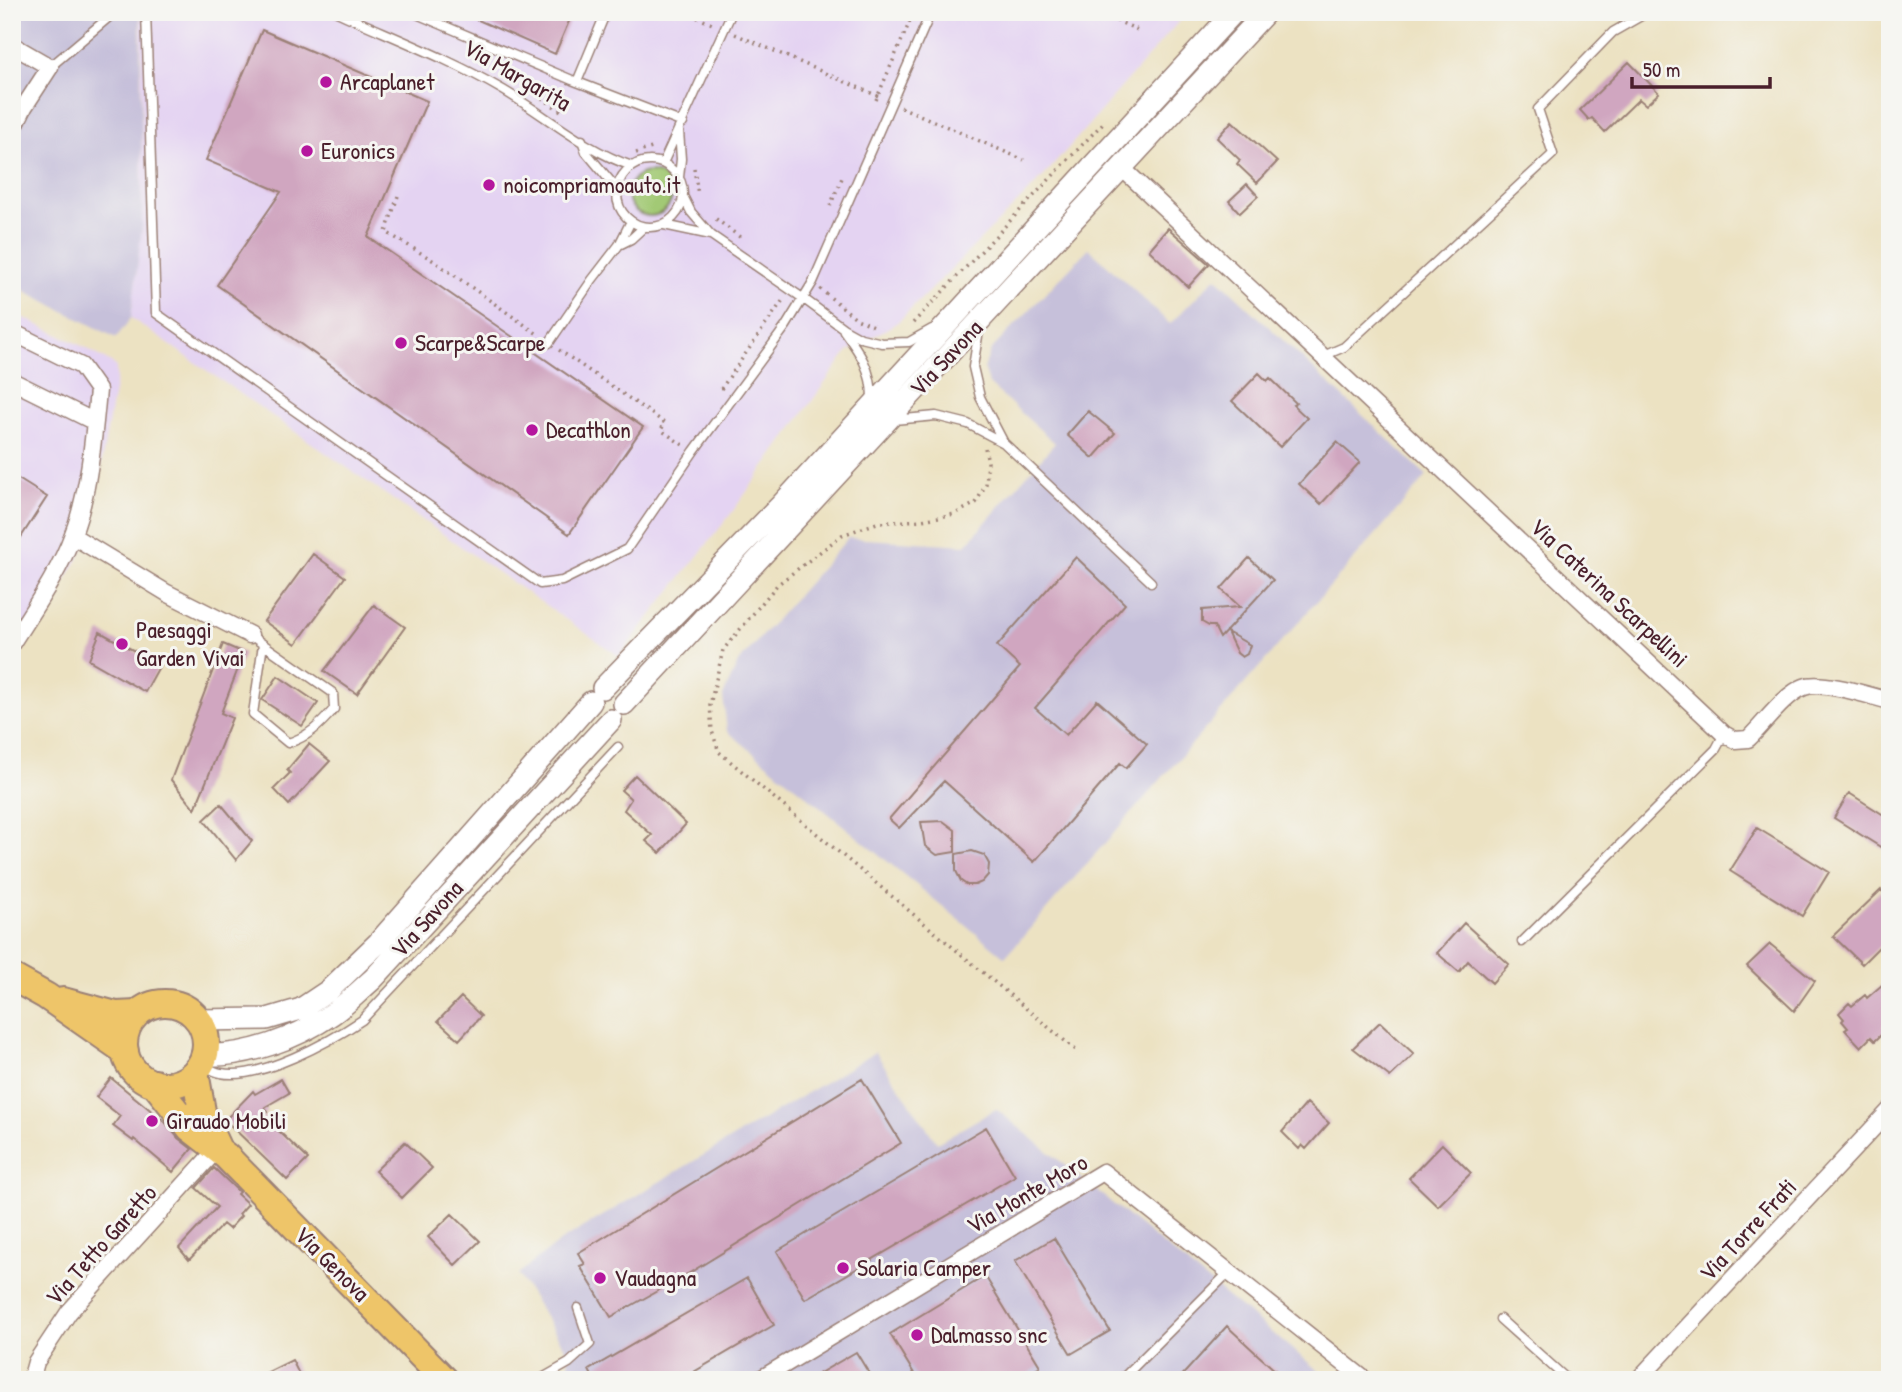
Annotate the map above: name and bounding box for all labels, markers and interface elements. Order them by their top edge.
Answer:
street label: Via Margarita [458,31,577,118]
scale bar [1632,46,1771,90]
text: 50 m [1643,55,1680,84]
place label: Arcaplanet [340,65,435,97]
marker: Arcaplanet [318,74,334,90]
place label: Euronics [321,134,395,166]
marker: Euronics [299,143,315,159]
place label: noicompriamoauto.it [503,168,681,200]
marker: noicompriamoauto.it [481,177,497,193]
street label: Via Savona [902,312,989,403]
place label: Scarpe&Scarpe [415,326,546,358]
marker: Scarpe&Scarpe [393,335,409,351]
place label: Decathlon [546,413,631,445]
marker: Decathlon [524,422,540,438]
street label: Via Caterina Scarpellini [1524,511,1696,674]
place label: Paesaggi Garden Vivai [136,613,245,673]
marker: Paesaggi Garden Vivai [114,636,130,652]
street label: Via Savona [383,873,470,964]
place label: Giraudo Mobili [166,1104,287,1136]
marker: Giraudo Mobili [144,1113,160,1129]
street label: Via Monte Moro [960,1145,1093,1241]
street label: Via Torre Frati [1691,1171,1803,1288]
street label: Via Tetto Garetto [37,1177,163,1312]
street label: Via Genova [288,1219,377,1308]
place label: Solaria Camper [857,1251,991,1283]
marker: Solaria Camper [835,1260,851,1276]
place label: Vaudagna [614,1261,696,1293]
marker: Vaudagna [592,1270,608,1286]
place label: Dalmasso snc [931,1318,1048,1350]
marker: Dalmasso snc [909,1327,925,1343]

